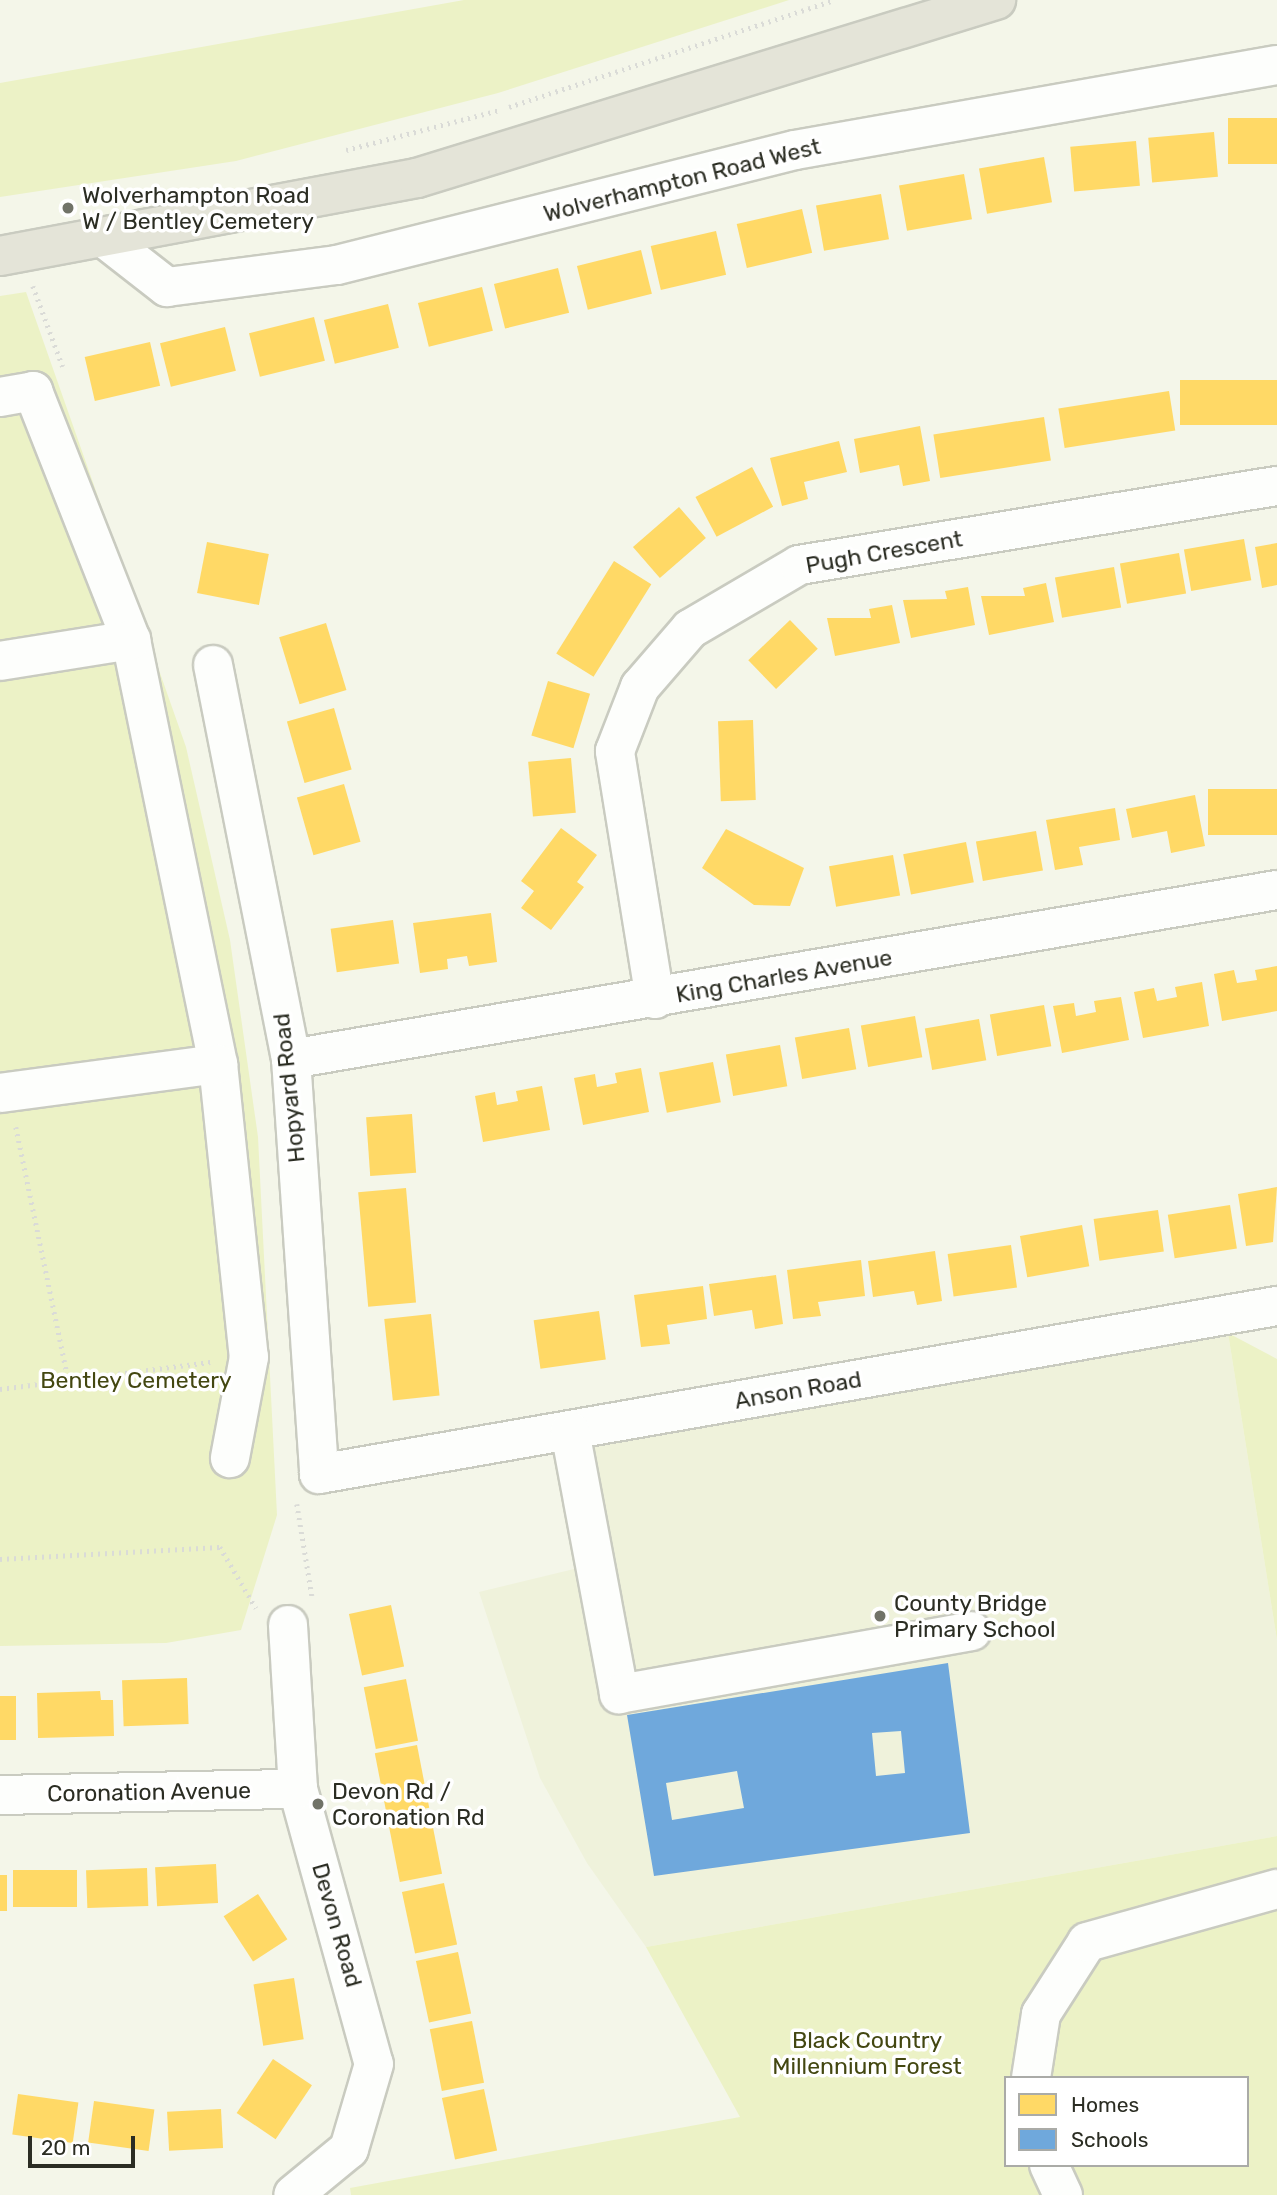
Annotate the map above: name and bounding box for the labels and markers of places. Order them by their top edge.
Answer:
place label: Wolverhampton Road W / Bentley Cemetery [82,181,315,235]
marker: Wolverhampton Road W / Bentley Cemetery [60,200,76,216]
place label: County Bridge Primary School [894,1589,1056,1643]
marker: County Bridge Primary School [872,1608,888,1624]
place label: Devon Rd / Coronation Rd [332,1777,485,1831]
marker: Devon Rd / Coronation Rd [310,1796,326,1812]

